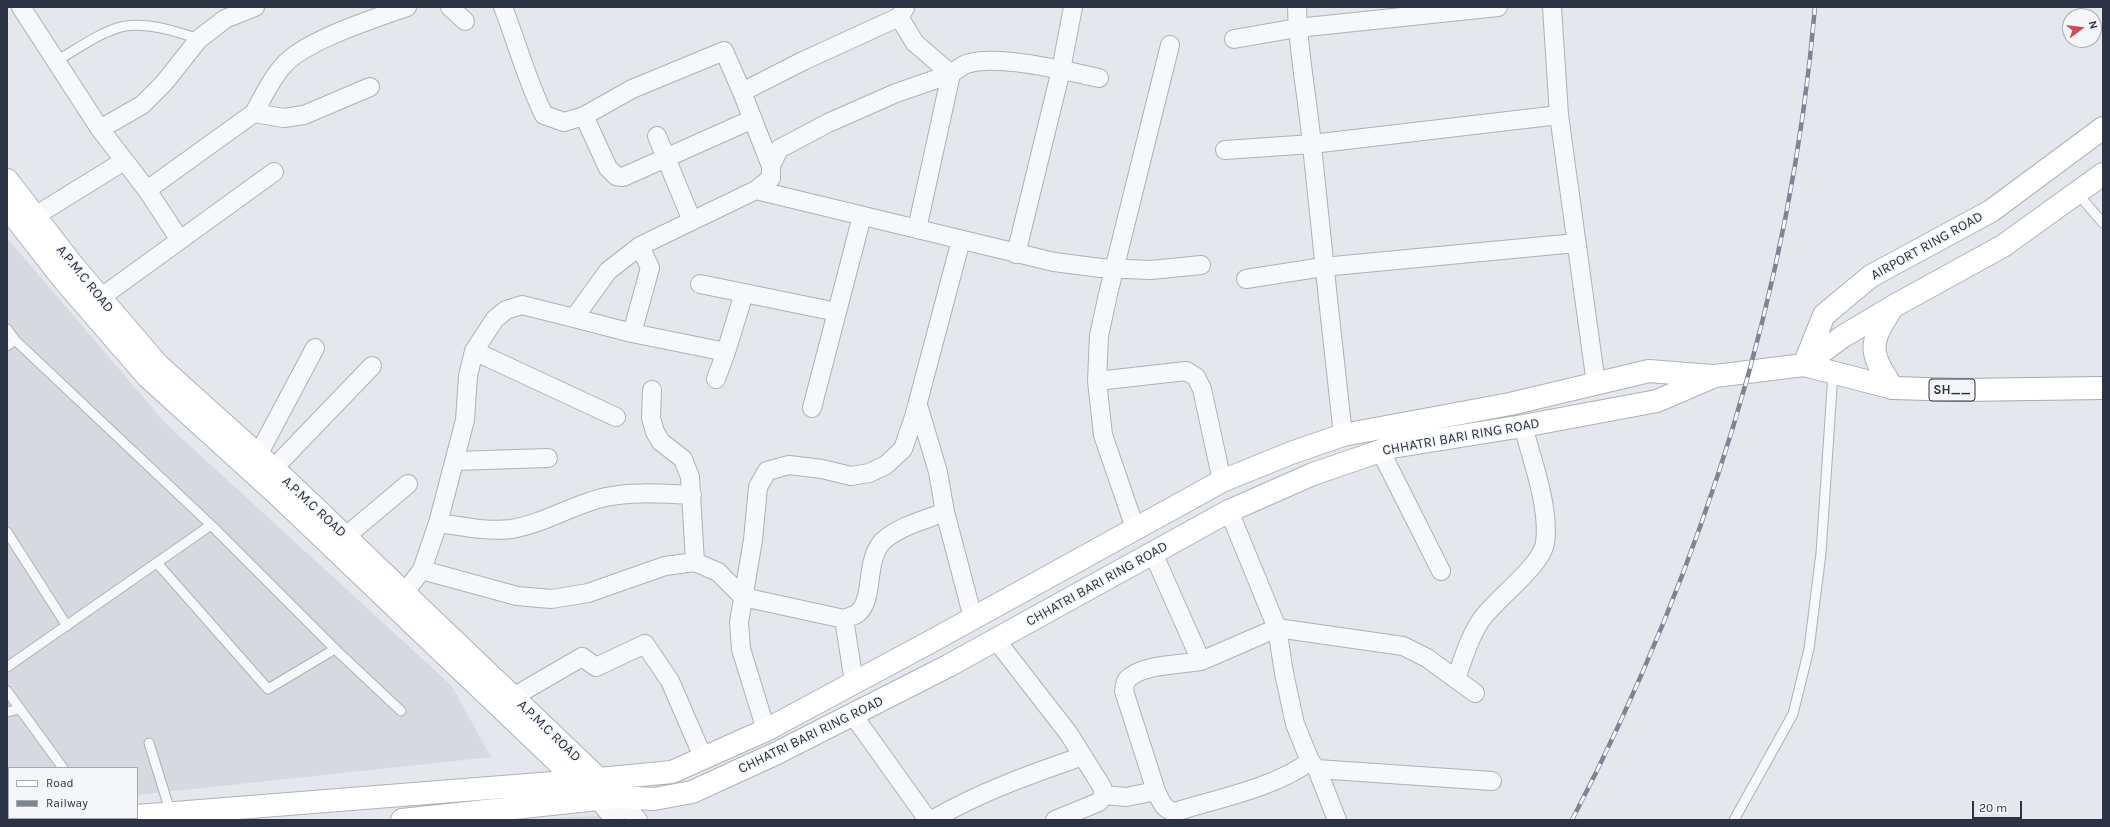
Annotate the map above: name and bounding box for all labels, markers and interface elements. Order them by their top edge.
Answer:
north arrow [2062,8,2102,48]
text: N [2086,20,2100,31]
street label: AIRPORT RING ROAD [1868,208,1986,284]
street label: A.P.M.C ROAD [53,242,117,316]
road number: SH__ [1929,379,1975,401]
street label: CHHATRI BARI RING ROAD [1381,415,1541,459]
street label: A.P.M.C ROAD [278,473,350,541]
street label: CHHATRI BARI RING ROAD [1023,538,1171,630]
street label: CHHATRI BARI RING ROAD [736,692,886,778]
street label: A.P.M.C ROAD [514,696,584,766]
legend [8,767,138,819]
text: Road [46,776,74,790]
scale bar [1974,793,2024,819]
text: Railway [46,796,88,810]
text: 20 m [1979,801,2007,815]

